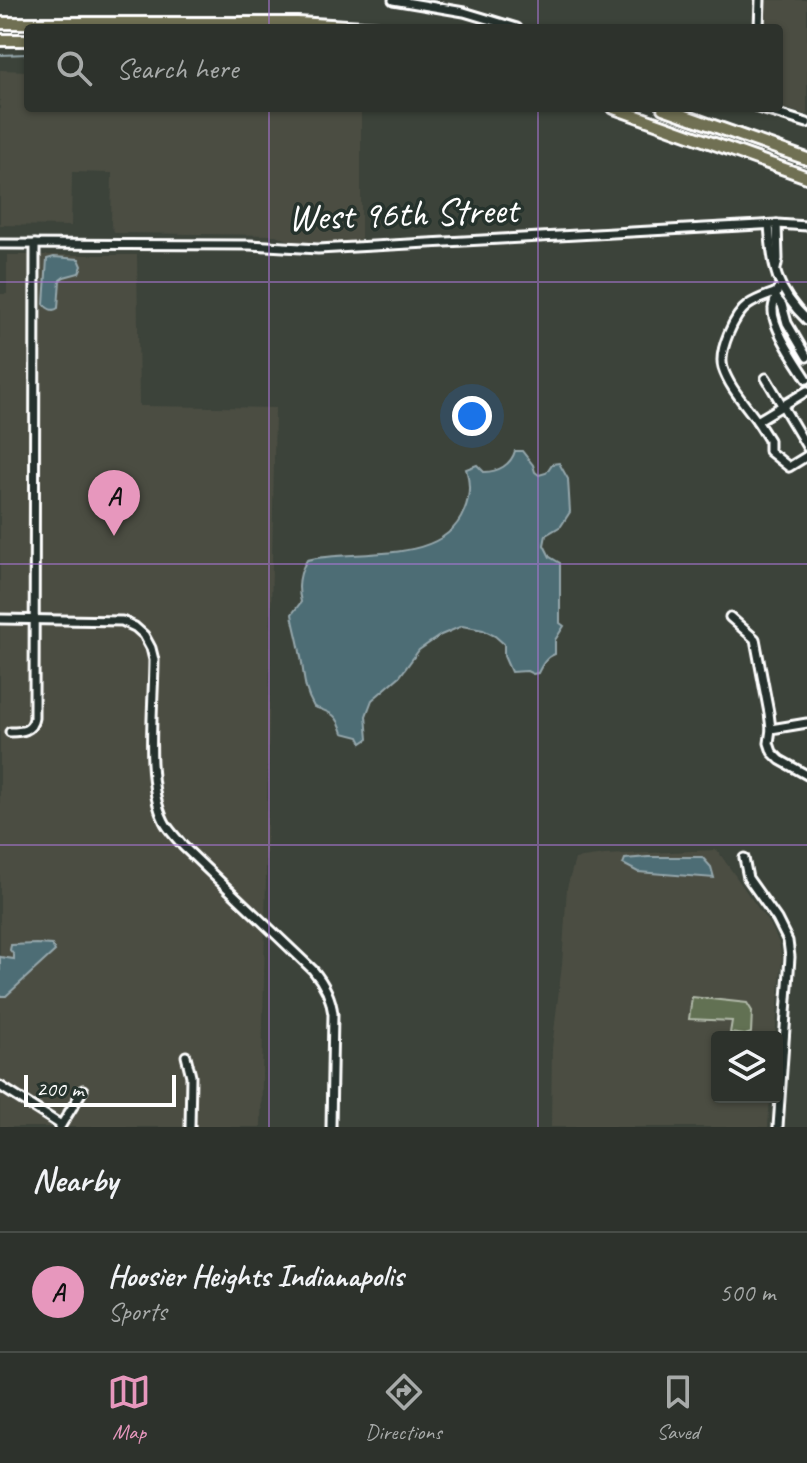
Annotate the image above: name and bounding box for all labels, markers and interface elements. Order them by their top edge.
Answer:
search box [24,24,783,112]
icon: search [52,46,96,90]
text: Search here [116,49,238,87]
street label: West 96th Street [287,186,522,241]
your location [452,396,492,436]
pin: A [88,470,140,536]
map controls [711,1031,783,1103]
button: layers [711,1031,783,1103]
scale bar [24,1071,176,1107]
text: 200 m [36,1075,83,1103]
text: Nearby [32,1158,118,1201]
text: Hoosier Heights Indianapolis [108,1257,404,1295]
text: A [51,1276,65,1309]
text: 500 m [719,1276,775,1309]
text: Sports [108,1295,166,1328]
tab: Map [107,1370,151,1446]
tab: Directions [365,1370,442,1446]
tab: Saved [656,1370,700,1446]

